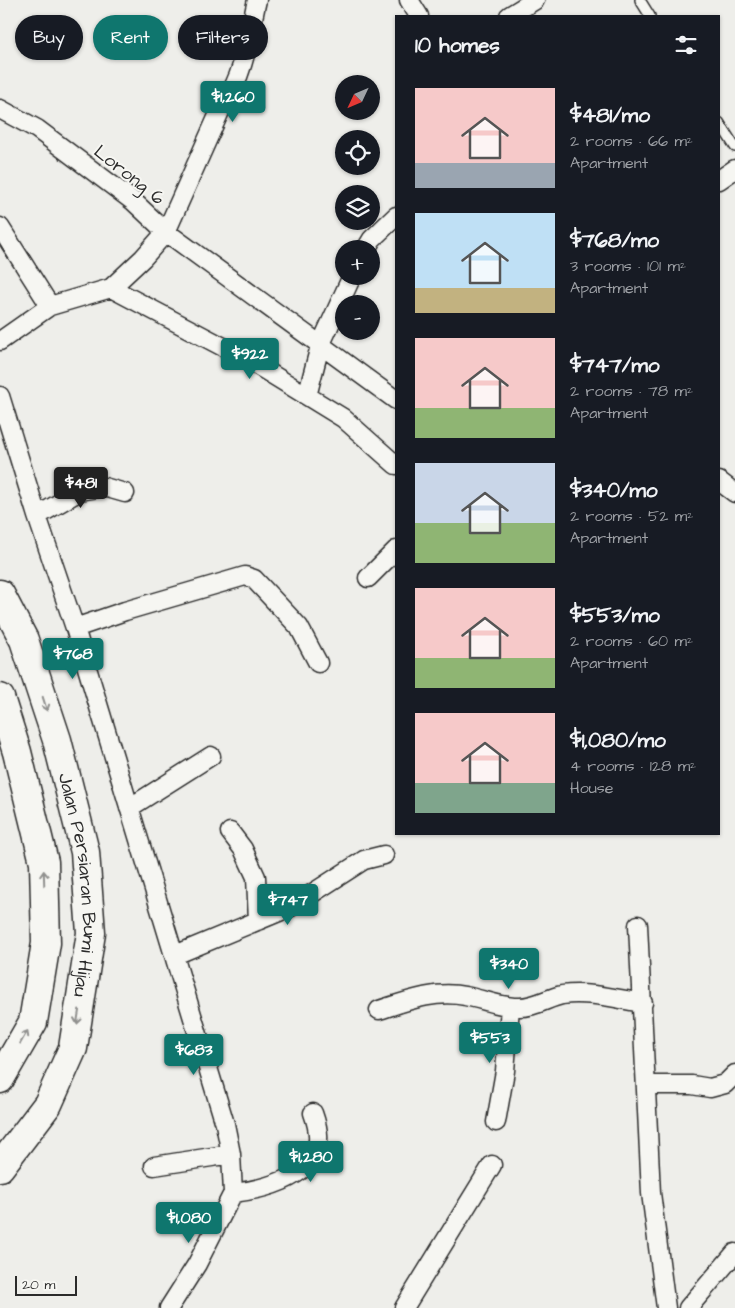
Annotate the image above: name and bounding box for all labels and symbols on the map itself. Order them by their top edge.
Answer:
north arrow [335,75,380,120]
pin: $1,260 [192,80,274,123]
street label: Lorong 6 [87,139,170,212]
pin: $922 [220,338,280,380]
pin: $481 [51,466,111,509]
pin: $768 [43,638,103,680]
one-way arrow [40,695,50,711]
street label: Jalan Persiaran Bumi Hijau [51,770,103,999]
one-way arrow [39,870,49,886]
pin: $747 [258,884,318,926]
pin: $340 [479,948,539,990]
one-way arrow [73,1009,83,1025]
pin: $553 [460,1022,520,1064]
one-way arrow [20,1031,30,1045]
pin: $683 [164,1034,224,1076]
pin: $1,280 [270,1140,352,1183]
pin: $1,080 [148,1202,230,1244]
scale bar [15,1273,78,1296]

